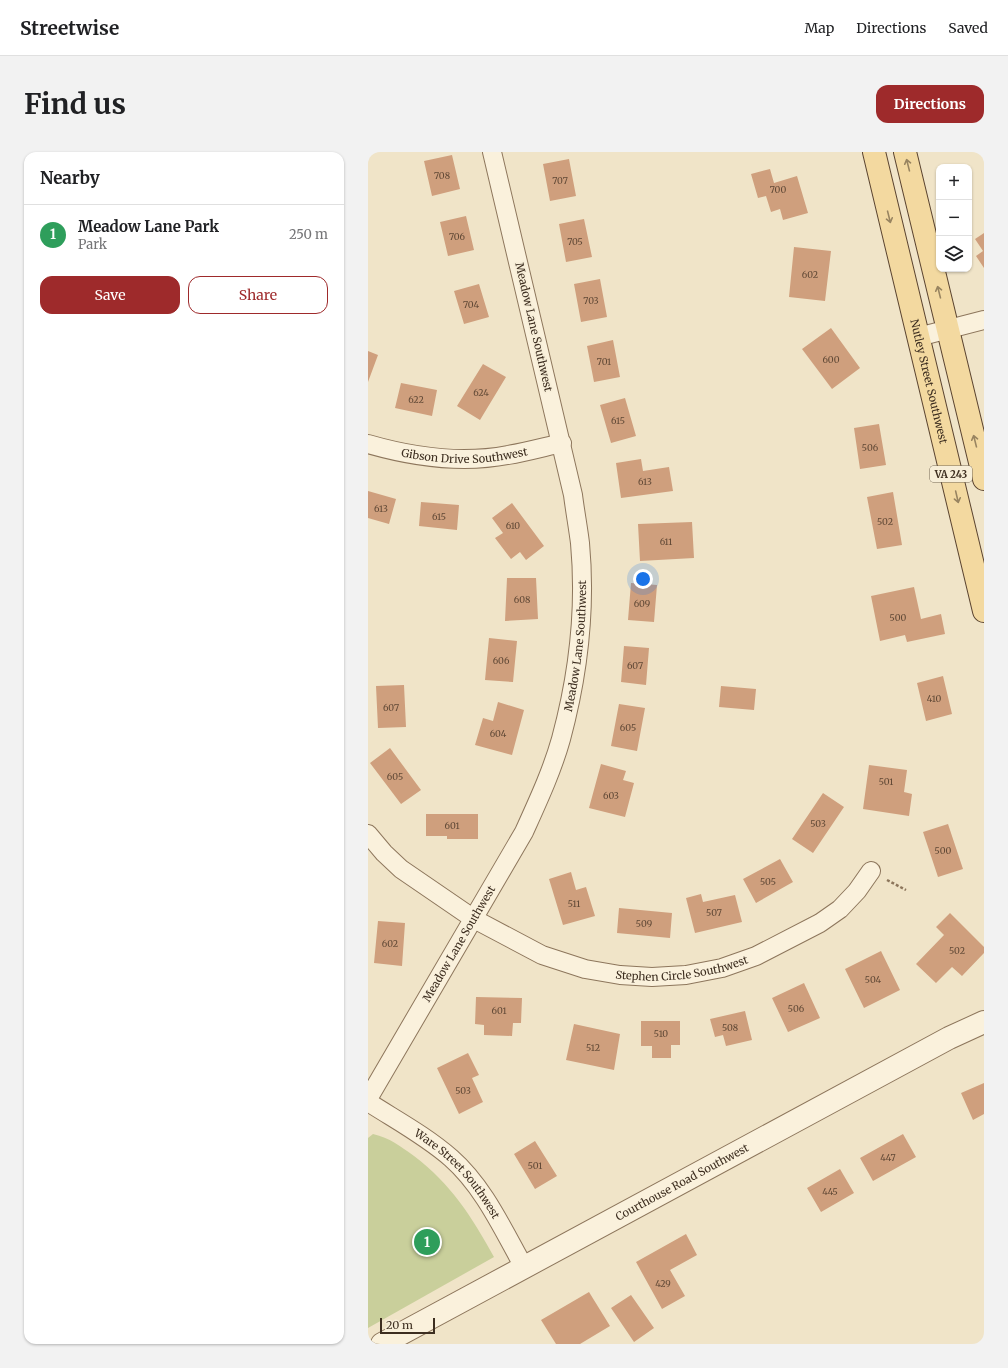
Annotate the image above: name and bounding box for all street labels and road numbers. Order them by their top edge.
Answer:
street label: Meadow Lane Southwest [512,261,556,394]
street label: Nutley Street Southwest [907,318,951,446]
street label: Gibson Drive Southwest [400,444,529,466]
road number: VA 243 [930,466,972,482]
street label: Meadow Lane Southwest [561,579,589,713]
street label: Meadow Lane Southwest [419,882,499,1004]
street label: Stephen Circle Southwest [614,952,750,984]
street label: Ware Street Southwest [411,1125,503,1222]
street label: Courthouse Road Southwest [613,1140,752,1224]

